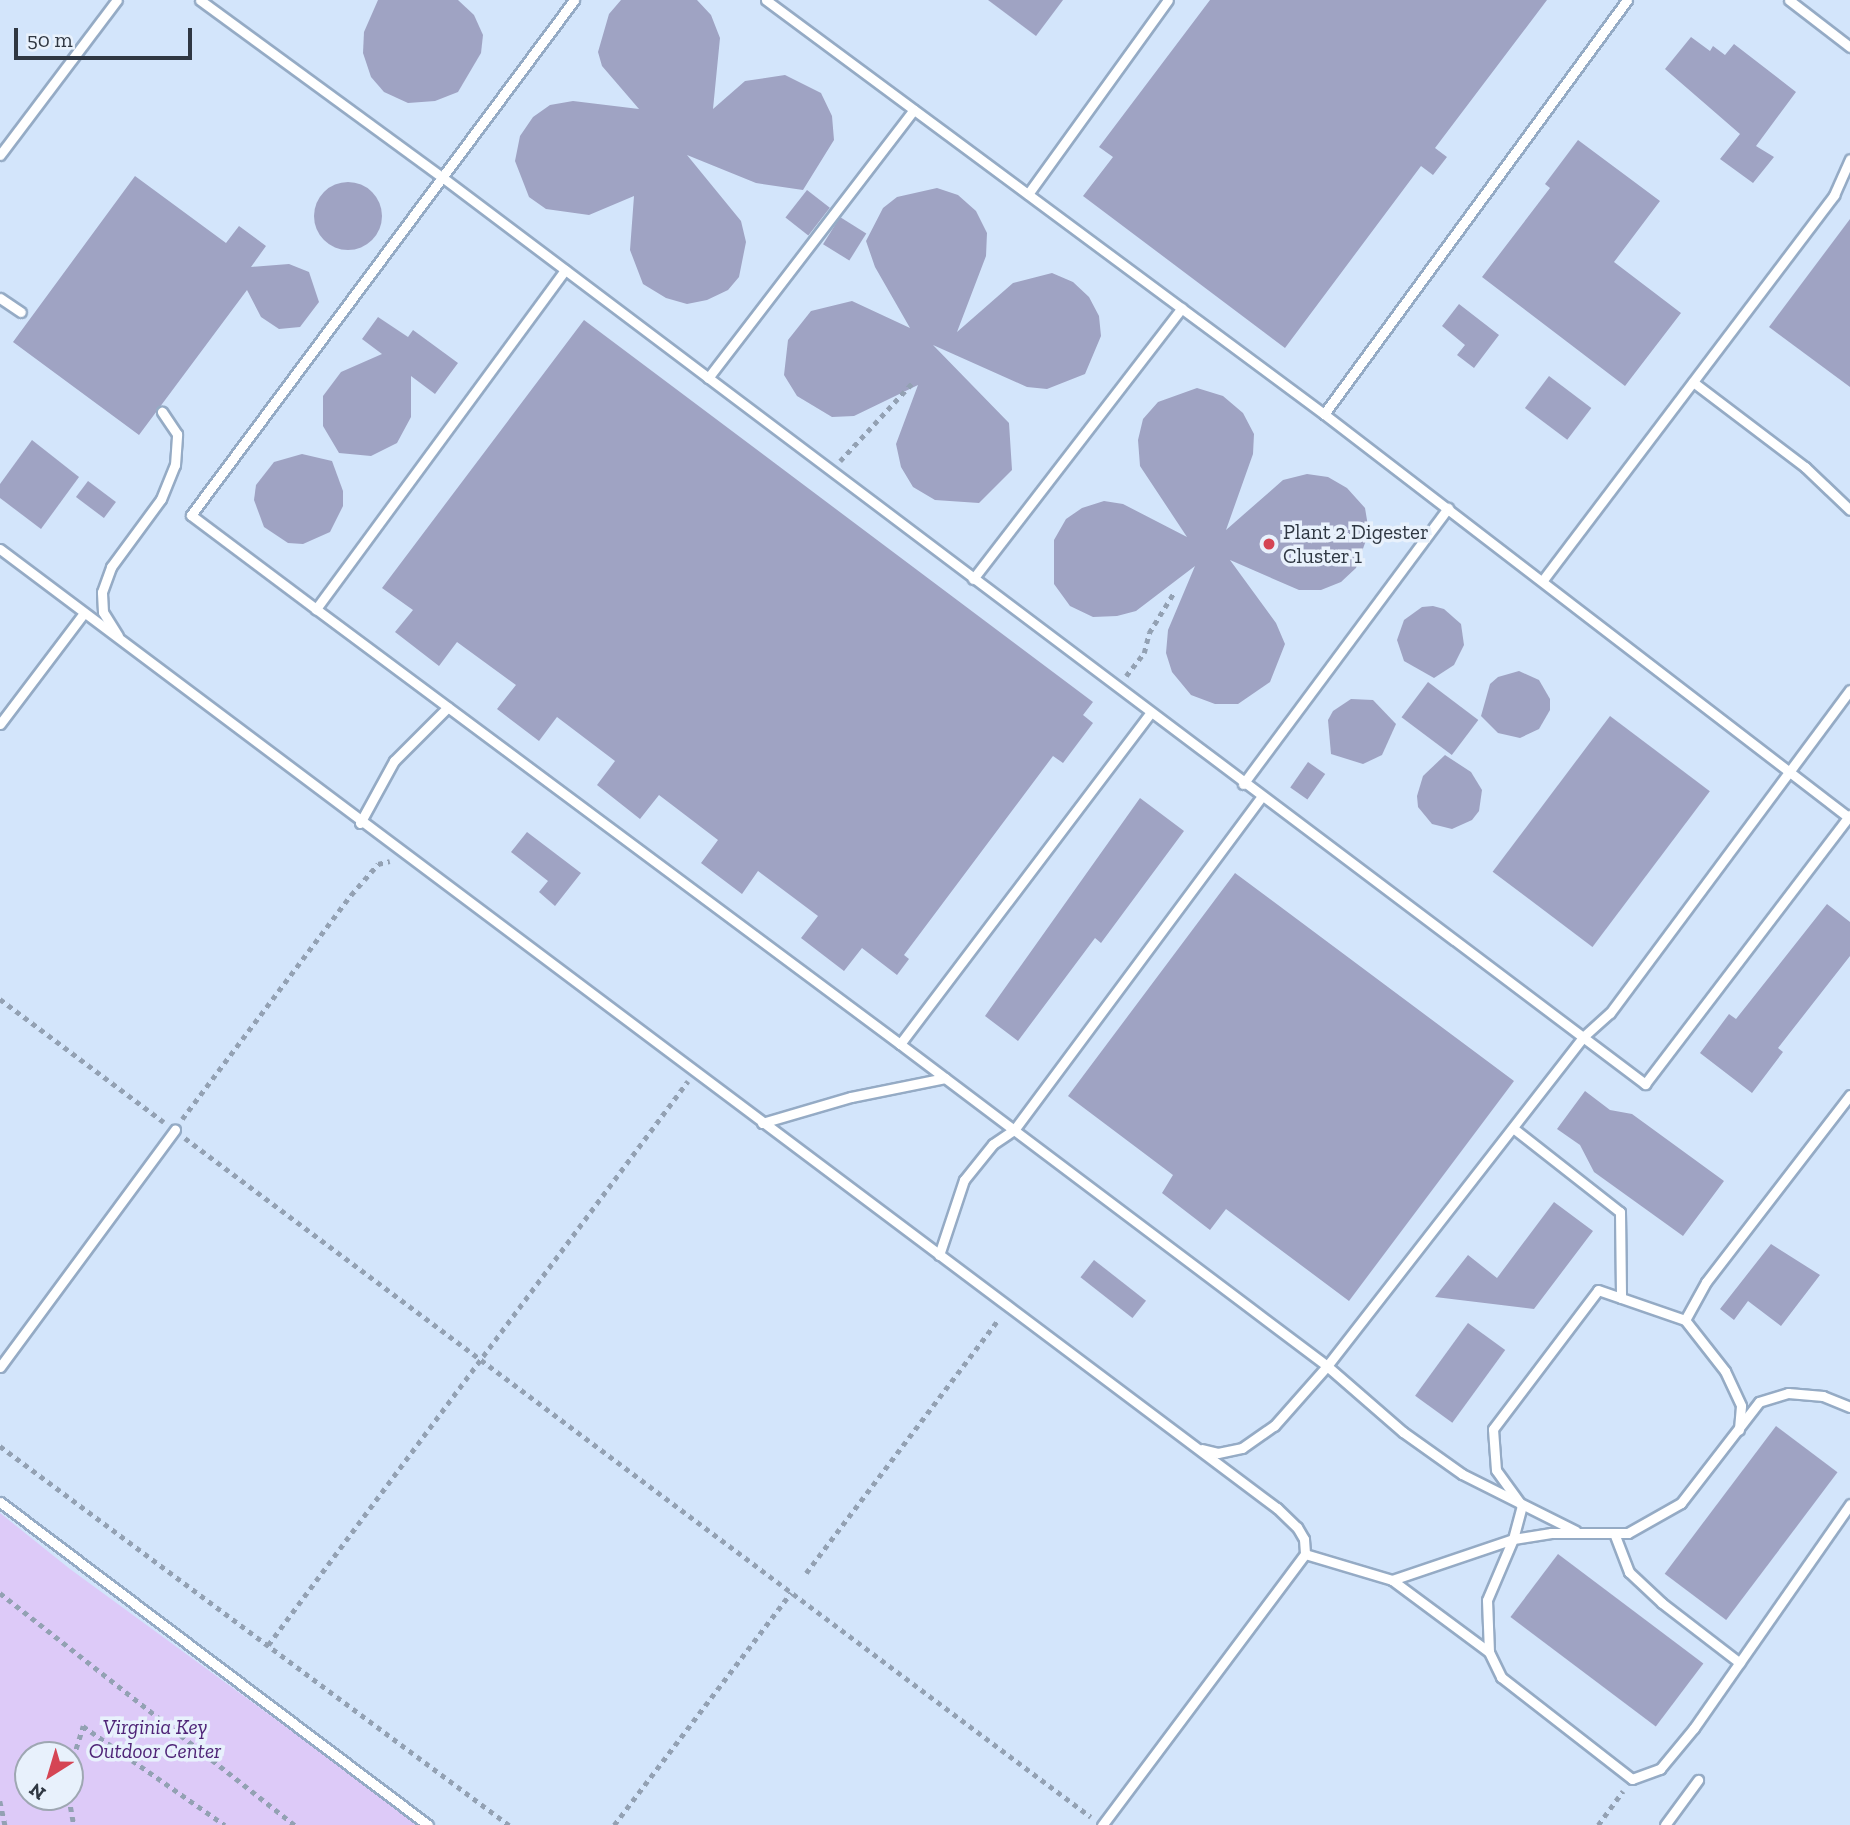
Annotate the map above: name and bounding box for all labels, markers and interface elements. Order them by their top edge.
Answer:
scale bar [18,14,196,58]
text: 50 m [27,27,73,52]
place label: Plant 2 Digester Cluster 1 [1283,519,1429,569]
marker: Plant 2 Digester Cluster 1 [1261,536,1277,552]
park label: Virginia Key Outdoor Center [89,1714,221,1764]
north arrow [14,1741,84,1811]
text: N [25,1778,50,1805]

